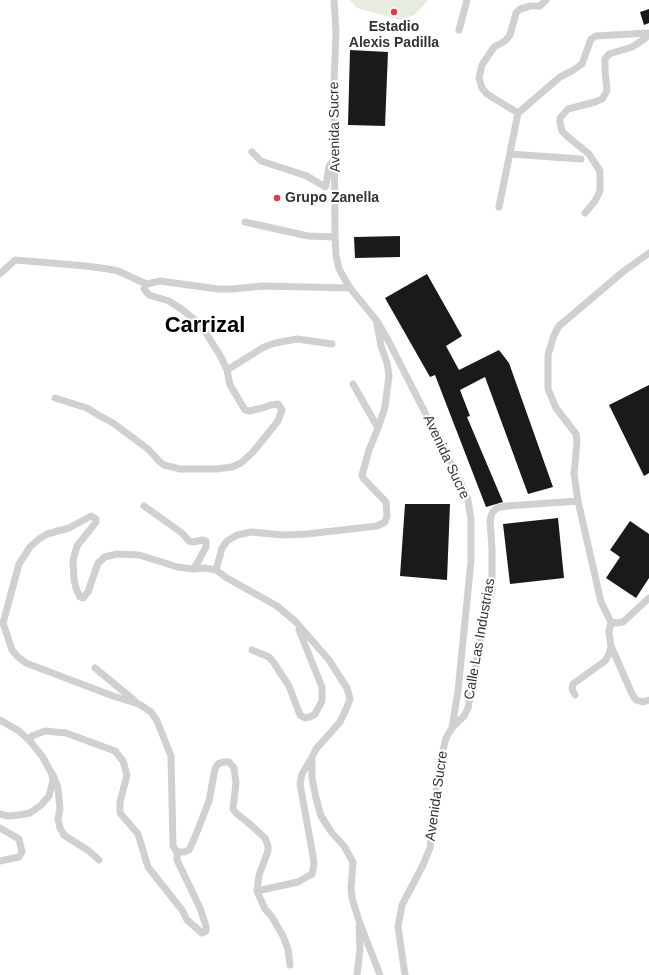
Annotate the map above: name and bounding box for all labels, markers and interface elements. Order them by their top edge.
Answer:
marker: Estadio Alexis Padilla [389,7,399,17]
place label: Estadio Alexis Padilla [349,19,439,52]
street label: Avenida Sucre [326,81,344,173]
place label: Grupo Zanella [285,190,379,206]
marker: Grupo Zanella [272,193,282,203]
district label: Carrizal [165,313,245,339]
street label: Avenida Sucre [419,412,473,502]
street label: Calle Las Industrias [461,577,499,701]
street label: Avenida Sucre [422,750,452,842]

